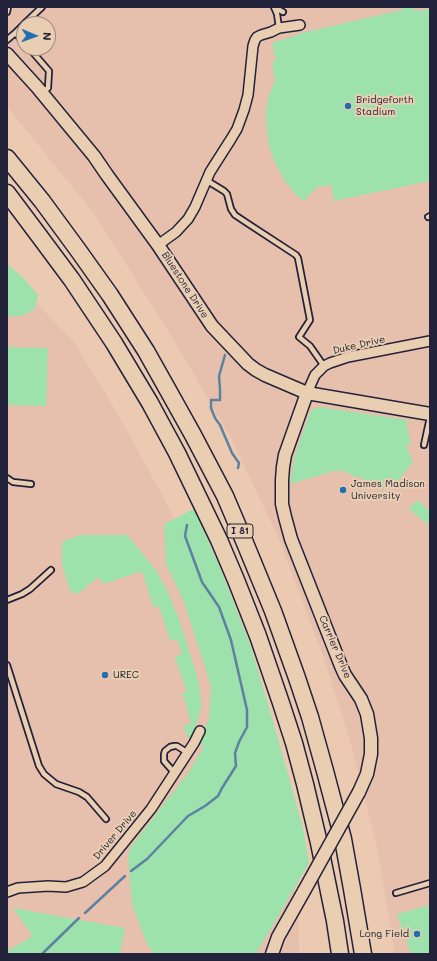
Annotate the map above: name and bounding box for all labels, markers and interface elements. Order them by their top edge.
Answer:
north arrow [16,16,56,56]
text: N [40,32,55,41]
place label: Bridgeforth Stadium [356,94,413,118]
marker: Bridgeforth Stadium [343,101,353,111]
street label: Bluestone Drive [159,249,211,321]
street label: Duke Drive [332,333,386,357]
place label: James Madison University [351,478,425,502]
marker: James Madison University [338,485,348,495]
road number: I 81 [227,524,253,538]
street label: Carrier Drive [316,614,354,680]
place label: UREC [113,669,139,681]
marker: UREC [100,670,110,680]
street label: Driver Drive [91,808,139,862]
place label: Long Field [360,928,409,940]
marker: Long Field [412,929,422,939]

